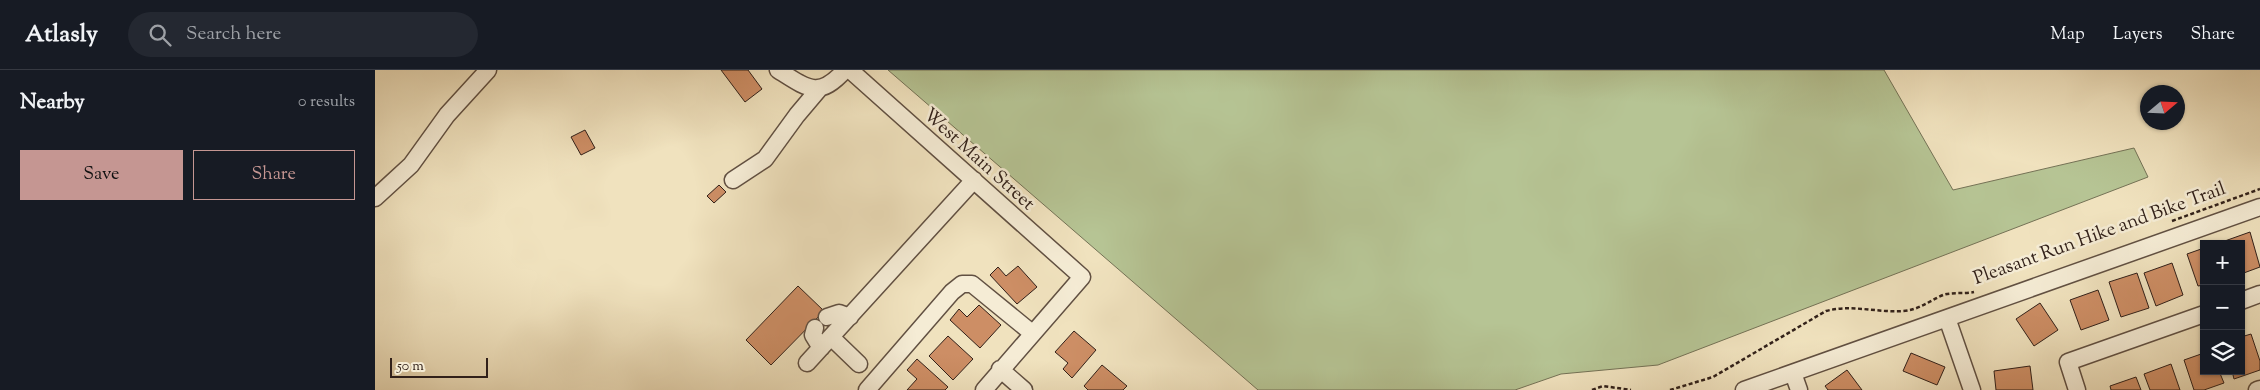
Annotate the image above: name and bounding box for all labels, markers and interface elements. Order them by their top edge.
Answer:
search box [128,12,478,57]
text: Atlasly [25,18,98,52]
icon: search [146,21,174,49]
text: Search here [186,21,281,48]
text: Map [2050,22,2085,48]
text: Layers [2113,22,2163,48]
text: Share [2191,22,2235,48]
north arrow [2140,85,2185,130]
text: Nearby [20,88,85,118]
text: 0 results [298,91,355,114]
street label: West Main Street [917,102,1041,218]
button: Save [20,150,183,200]
button: Share [193,150,355,200]
street label: Pleasant Run Hike and Bike Trail [1970,176,2230,293]
map controls [2200,240,2245,375]
button: + [2200,240,2245,285]
button: − [2200,285,2245,330]
button: layers [2200,330,2245,375]
scale bar [390,355,487,378]
text: 50 m [397,357,424,377]

